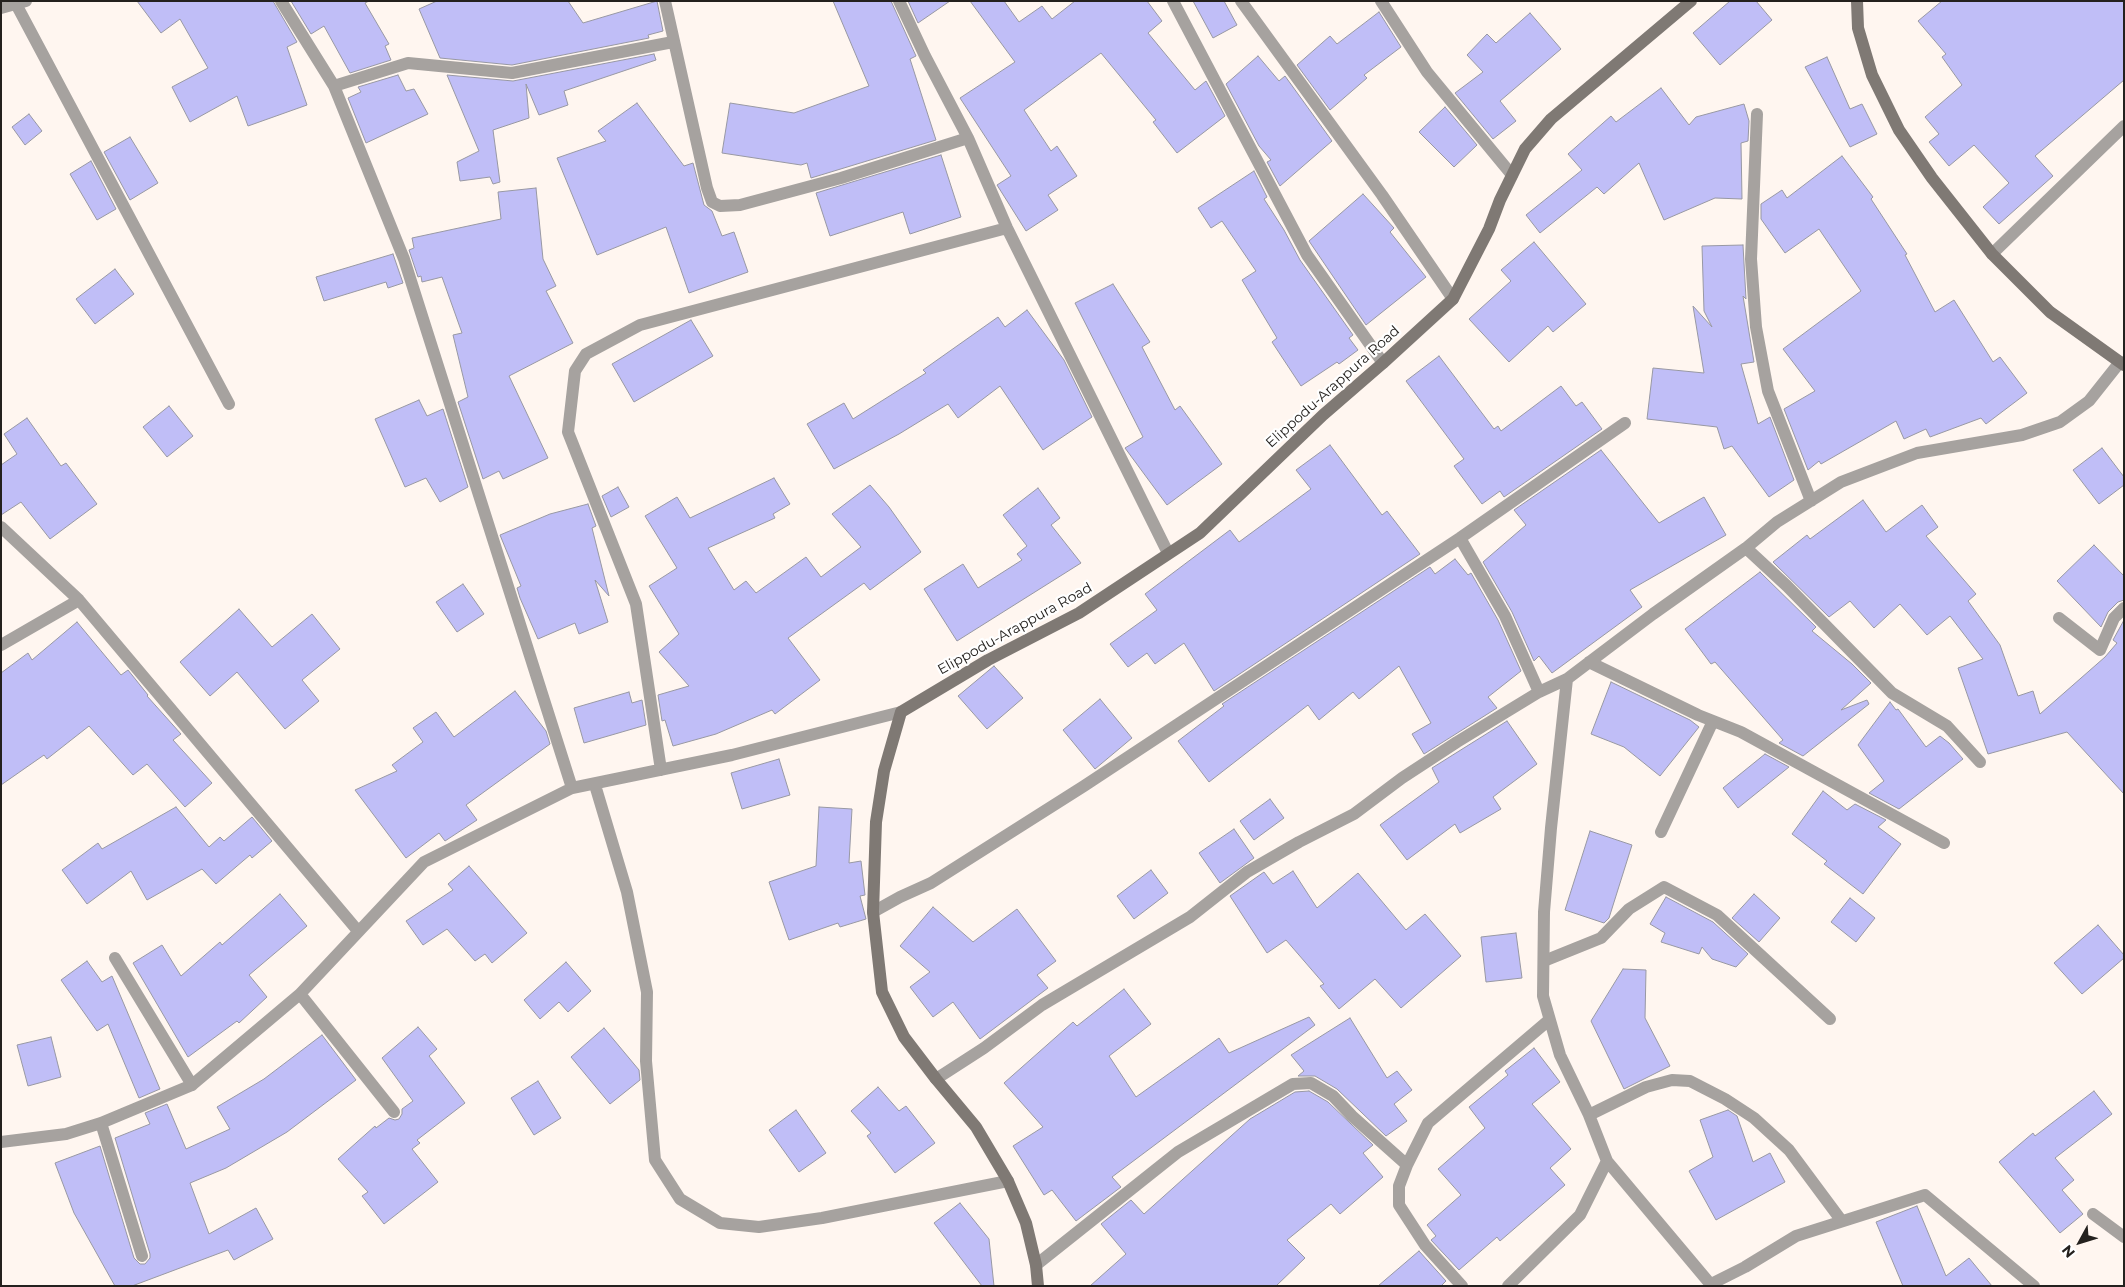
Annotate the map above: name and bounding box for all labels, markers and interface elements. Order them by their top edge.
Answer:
street label: Elippodu-Arappura Road [1263,323,1403,451]
street label: Elippodu-Arappura Road [935,579,1095,679]
north arrow [2055,1217,2105,1267]
text: N [2058,1241,2079,1261]

